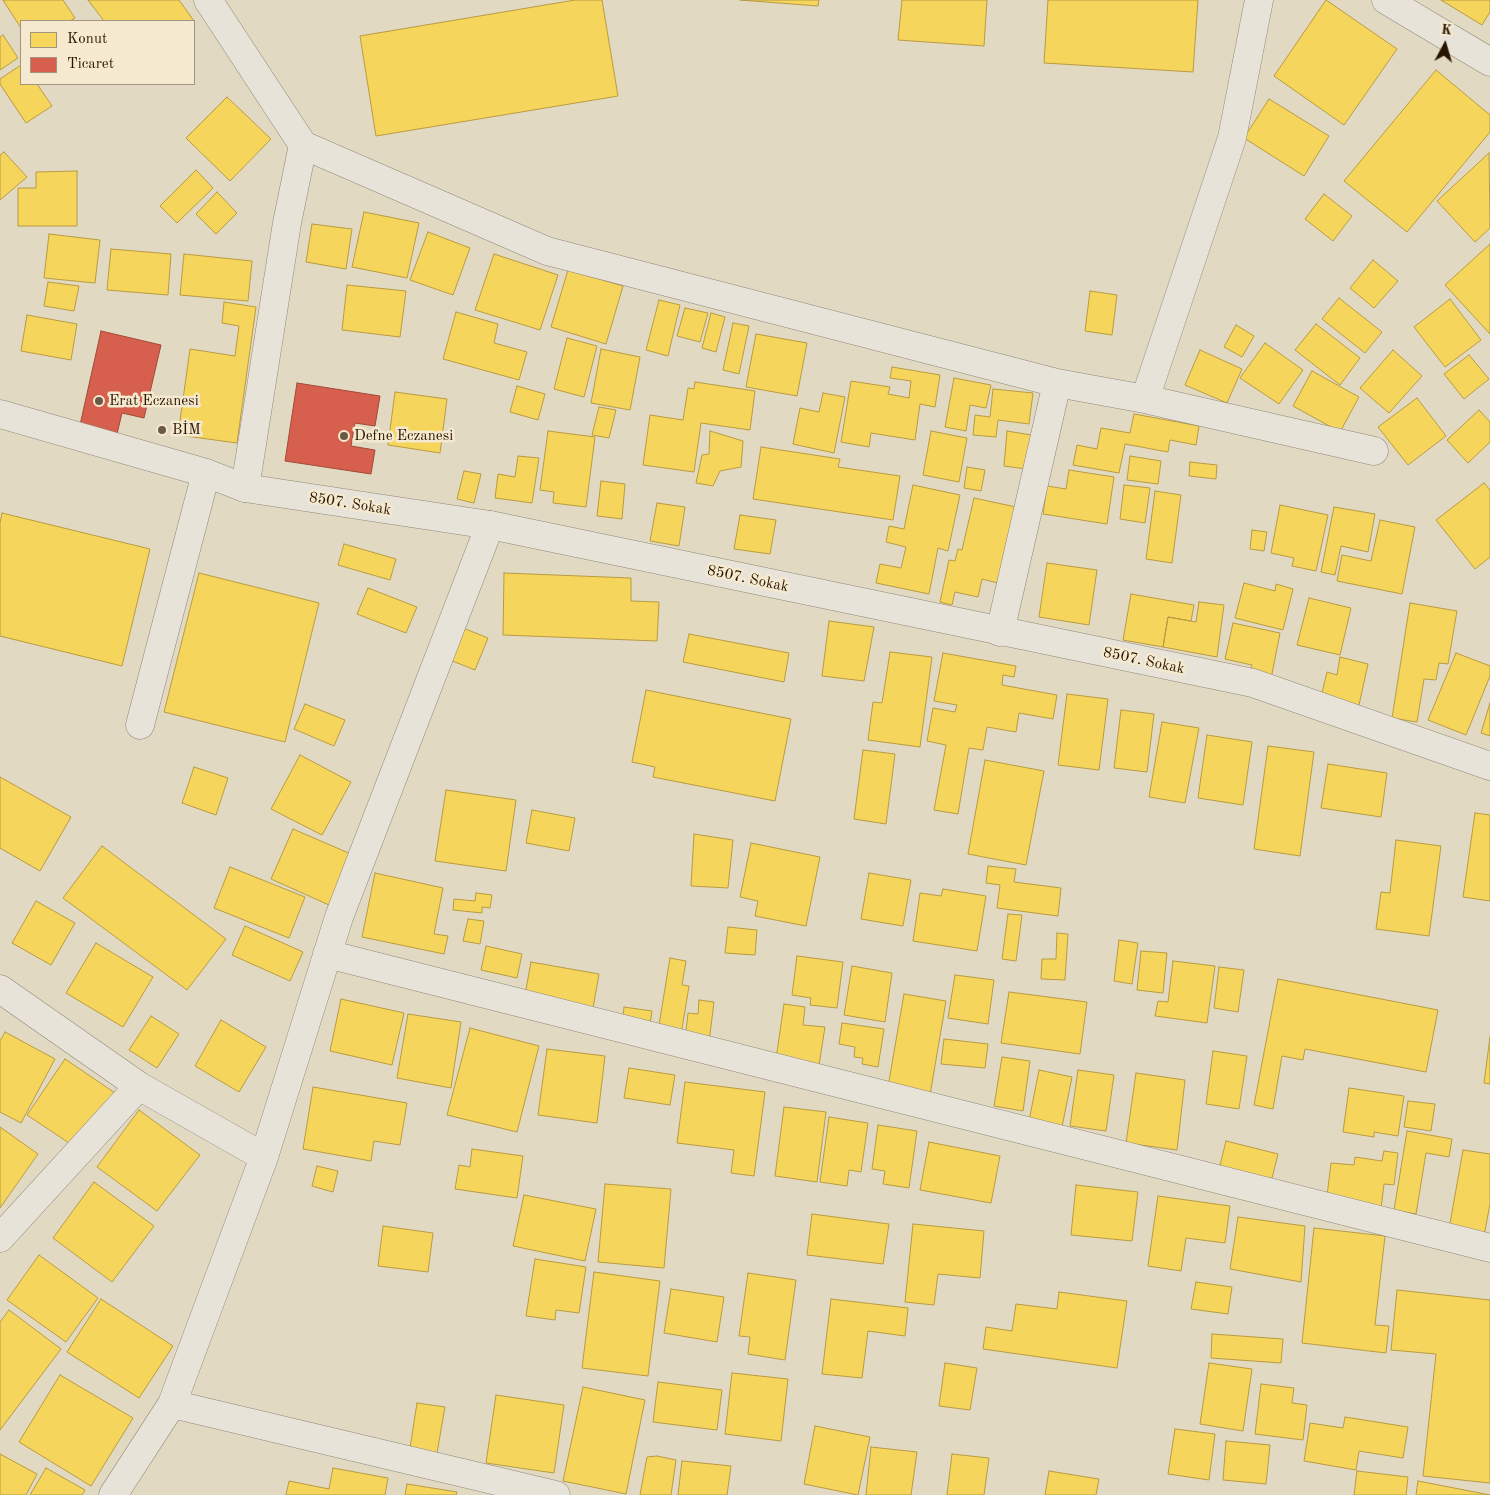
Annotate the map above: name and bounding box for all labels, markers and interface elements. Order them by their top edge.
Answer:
legend [20,20,195,85]
north arrow [1420,20,1470,70]
text: K [1440,23,1453,38]
text: Konut [67,32,107,47]
text: Ticaret [67,57,114,72]
place label: Erat Eczanesi [109,392,199,410]
marker: Erat Eczanesi [93,395,105,407]
place label: BİM [172,421,201,439]
marker: BİM [156,424,168,436]
place label: Defne Eczanesi [354,427,453,445]
marker: Defne Eczanesi [338,430,350,442]
street label: 8507. Sokak [308,489,392,519]
street label: 8507. Sokak [706,562,790,596]
street label: 8507. Sokak [1102,644,1186,678]

